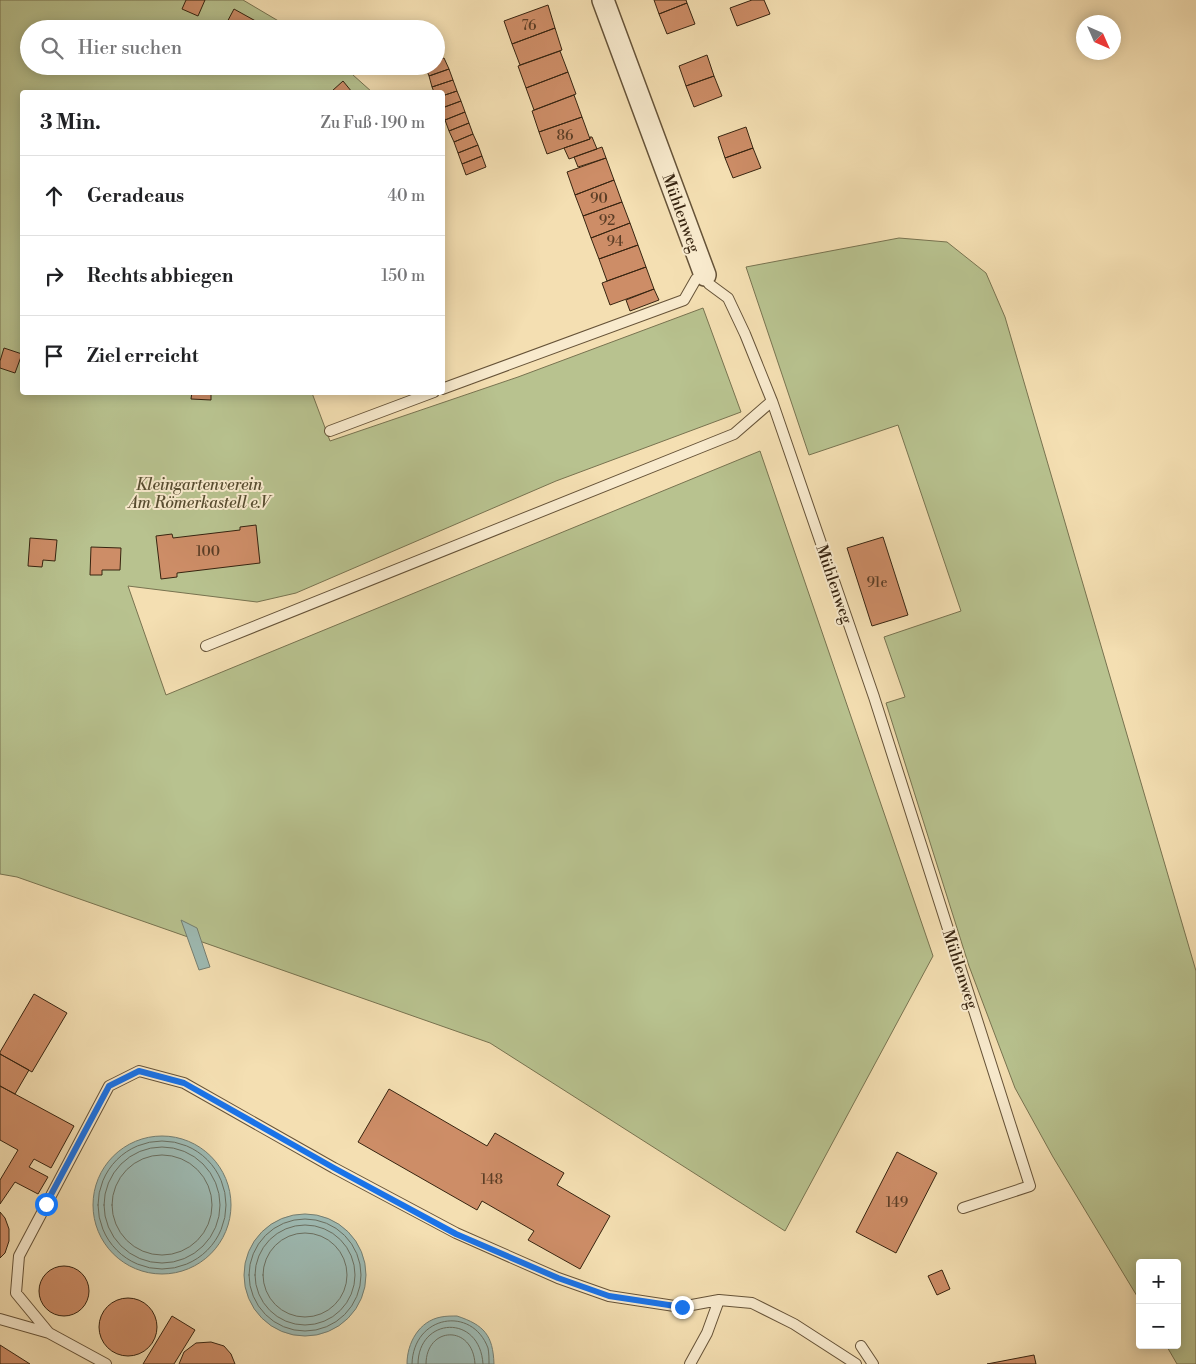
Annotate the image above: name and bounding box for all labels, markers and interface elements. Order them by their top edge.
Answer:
north arrow [1076,15,1121,60]
house number: 76 [521,17,537,35]
search box [20,20,445,75]
icon: search [38,34,66,62]
text: Hier suchen [78,36,182,60]
text: 3 Min. [40,110,101,136]
text: Zu Fuß · 190 m [320,113,425,133]
house number: 86 [556,127,574,145]
street label: Mühlenweg [658,171,705,256]
icon: ahead [40,182,68,210]
text: Geradeaus [87,184,184,208]
text: 40 m [388,186,425,206]
house number: 90 [590,190,608,208]
house number: 92 [599,212,615,230]
house number: 94 [607,233,623,251]
icon: right [40,262,68,290]
text: Rechts abbiegen [87,264,233,288]
text: 150 m [381,266,425,286]
icon: arrive [40,342,68,370]
text: Ziel erreicht [87,344,198,368]
park label: Kleingartenverein Am Römerkastell e.V [127,475,272,513]
street label: Mühlenweg [811,542,857,627]
house number: 100 [196,543,220,561]
house number: 91e [866,574,888,592]
street label: Mühlenweg [938,927,983,1012]
house number: 148 [481,1171,503,1189]
route start [35,1193,58,1216]
house number: 149 [886,1194,908,1212]
map controls [1136,1259,1181,1349]
button: + [1136,1259,1181,1304]
route end [671,1296,694,1319]
button: − [1136,1304,1181,1349]

